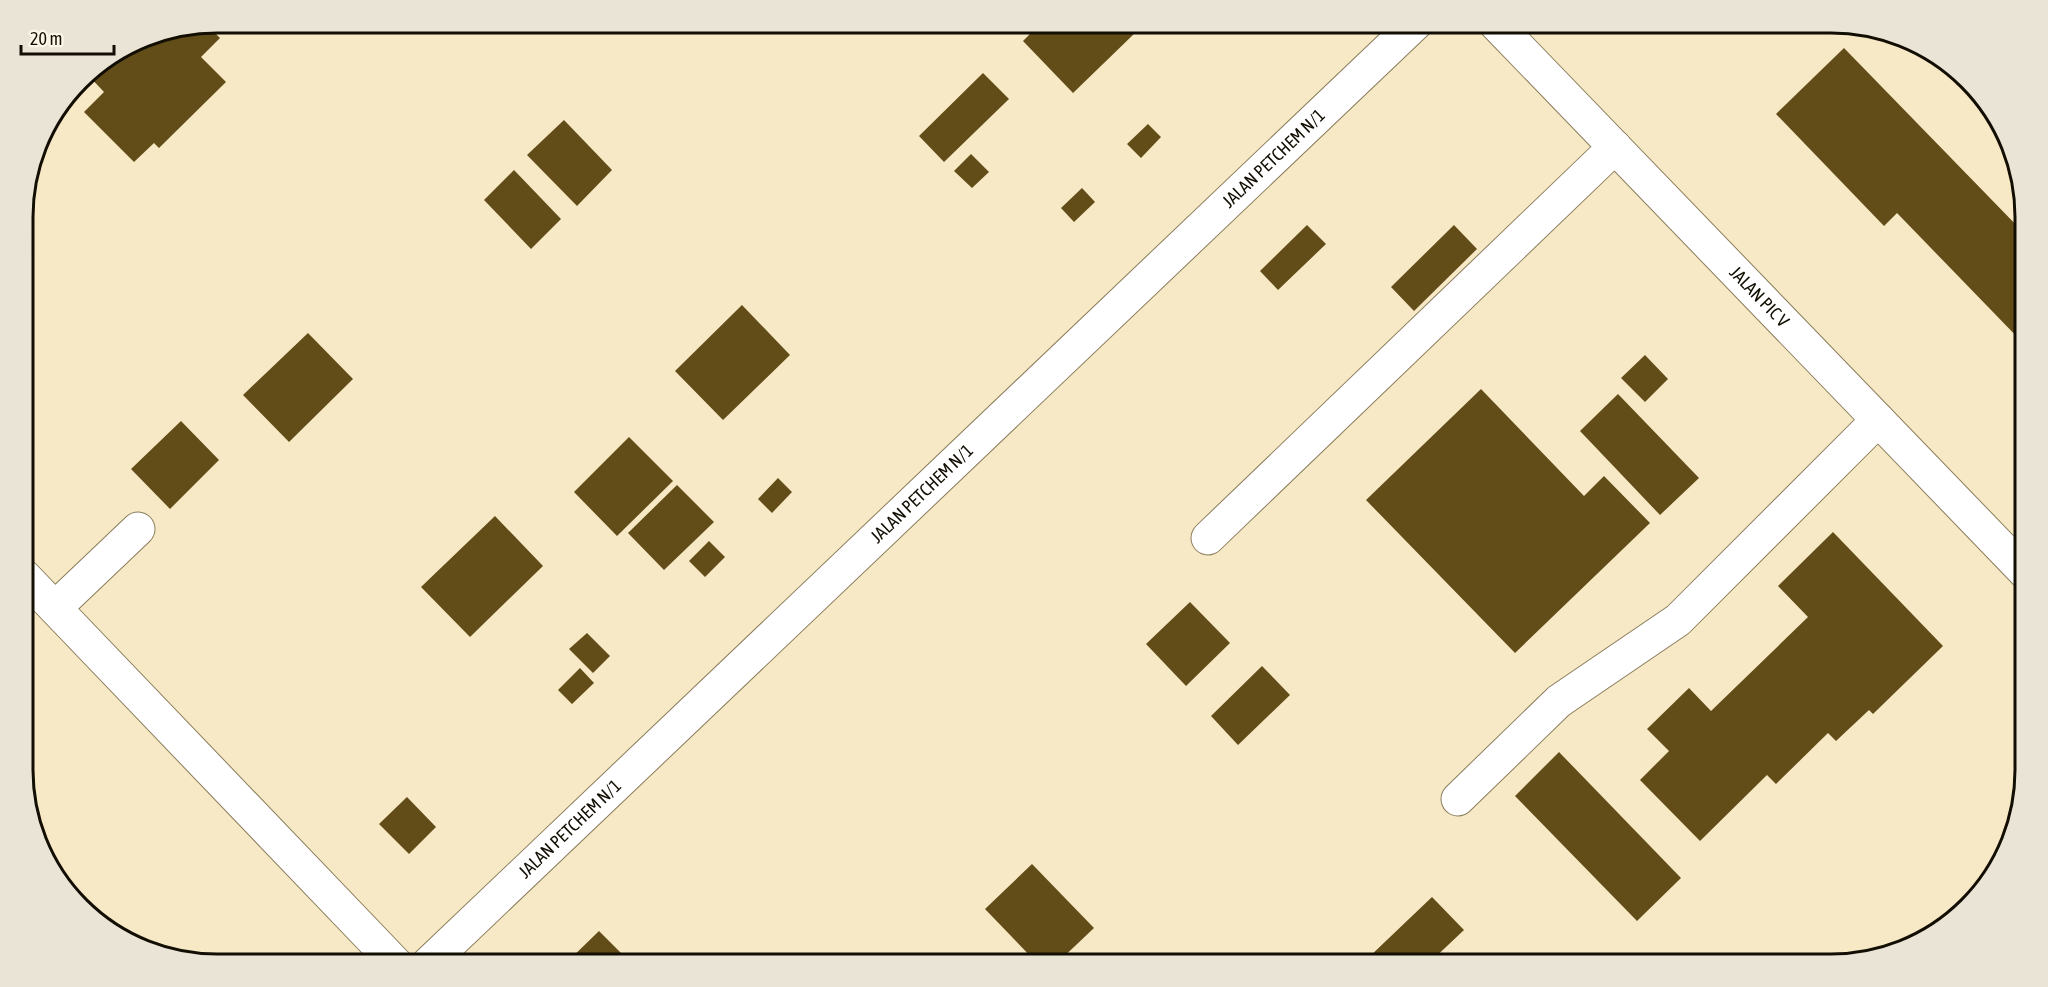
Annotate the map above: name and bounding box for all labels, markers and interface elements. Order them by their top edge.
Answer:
scale bar [21,18,114,56]
text: 20 m [30,28,62,49]
street label: JALAN PETCHEM N/1 [1218,104,1329,212]
street label: JALAN PIC V [1726,262,1794,331]
street label: JALAN PETCHEM N/1 [866,440,977,547]
street label: JALAN PETCHEM N/1 [514,775,625,882]

